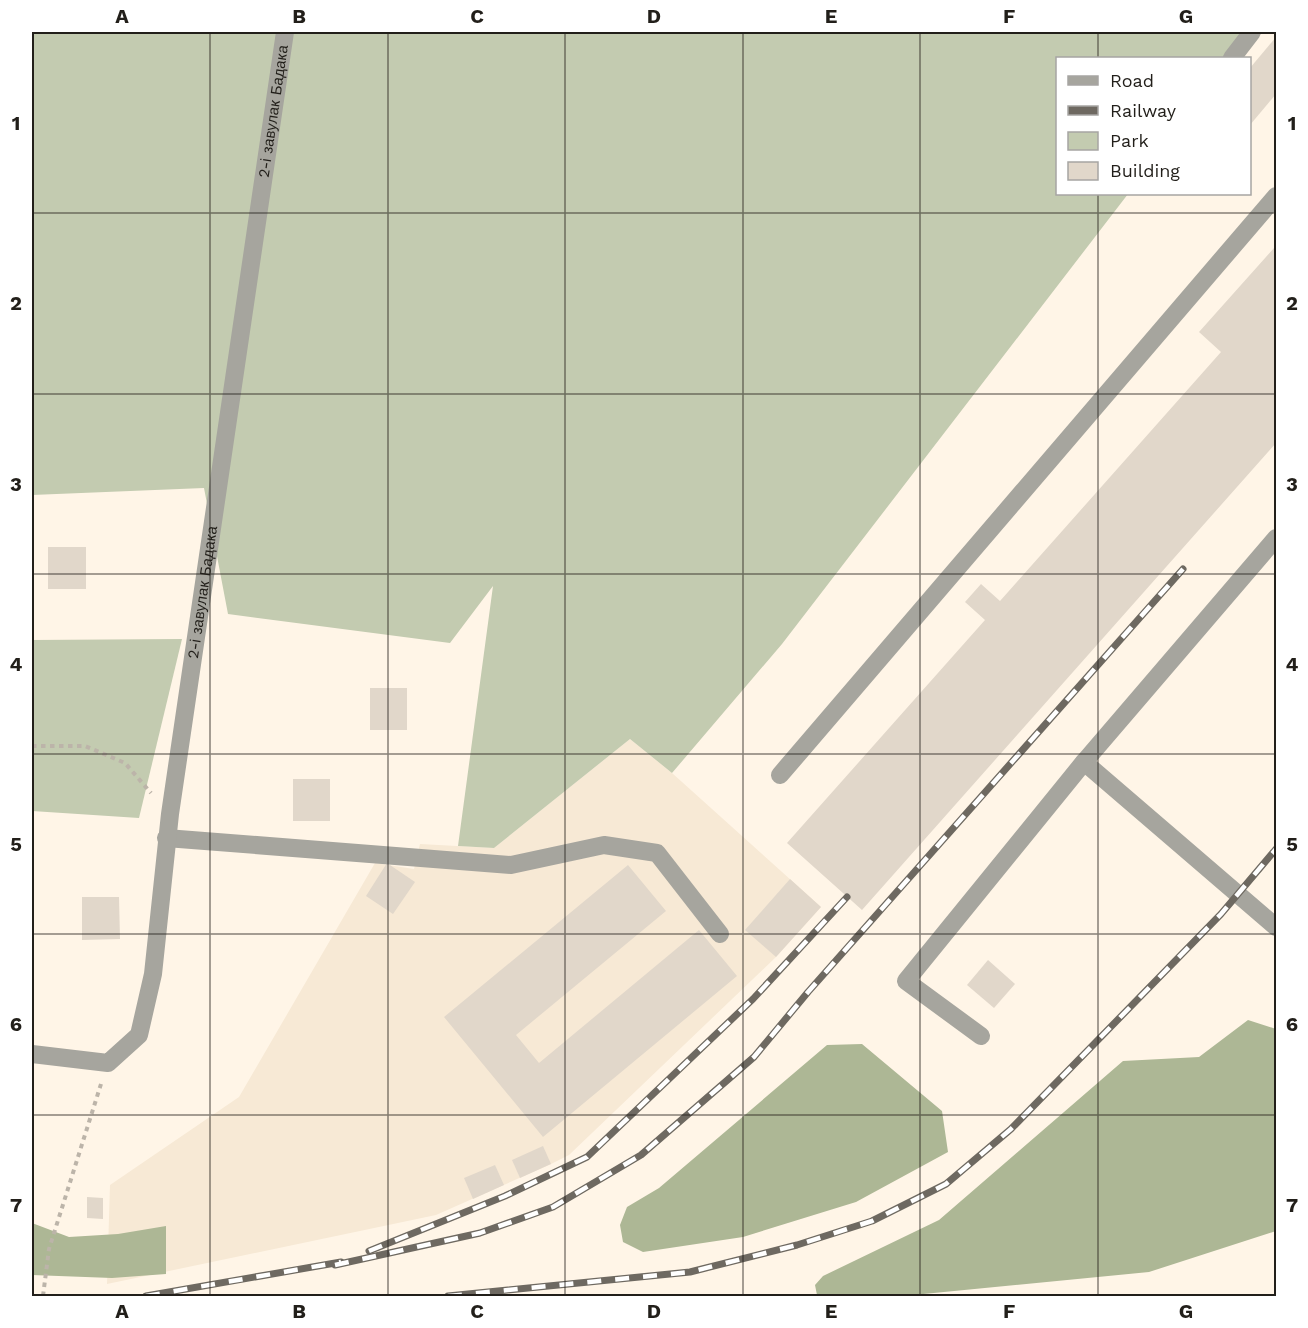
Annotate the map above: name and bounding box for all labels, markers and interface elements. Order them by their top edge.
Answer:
text: A [115,4,129,28]
text: B [292,4,306,28]
text: C [470,4,484,28]
text: D [647,4,661,28]
text: E [825,4,837,28]
text: F [1003,4,1015,28]
text: G [1179,4,1193,28]
street label: 2-і завулак Бадака [255,43,292,179]
legend [1056,57,1251,195]
text: Road [1110,70,1154,91]
text: Railway [1110,100,1177,121]
text: 1 [12,111,20,135]
text: 1 [1288,111,1296,135]
text: Park [1110,130,1149,151]
text: Building [1110,160,1180,181]
text: 2 [10,291,22,315]
text: 2 [1286,291,1298,315]
text: 3 [10,472,22,496]
text: 3 [1286,472,1298,496]
street label: 2-і завулак Бадака [184,524,221,660]
text: 4 [10,652,23,676]
text: 4 [1286,652,1299,676]
text: 5 [10,832,22,856]
text: 5 [1286,832,1298,856]
text: 6 [10,1012,22,1036]
text: 6 [1286,1012,1298,1036]
text: 7 [10,1193,22,1217]
text: 7 [1286,1193,1298,1217]
text: A [115,1299,129,1323]
text: B [292,1299,306,1323]
text: C [470,1299,484,1323]
text: D [647,1299,661,1323]
text: E [825,1299,837,1323]
text: F [1003,1299,1015,1323]
text: G [1179,1299,1193,1323]

